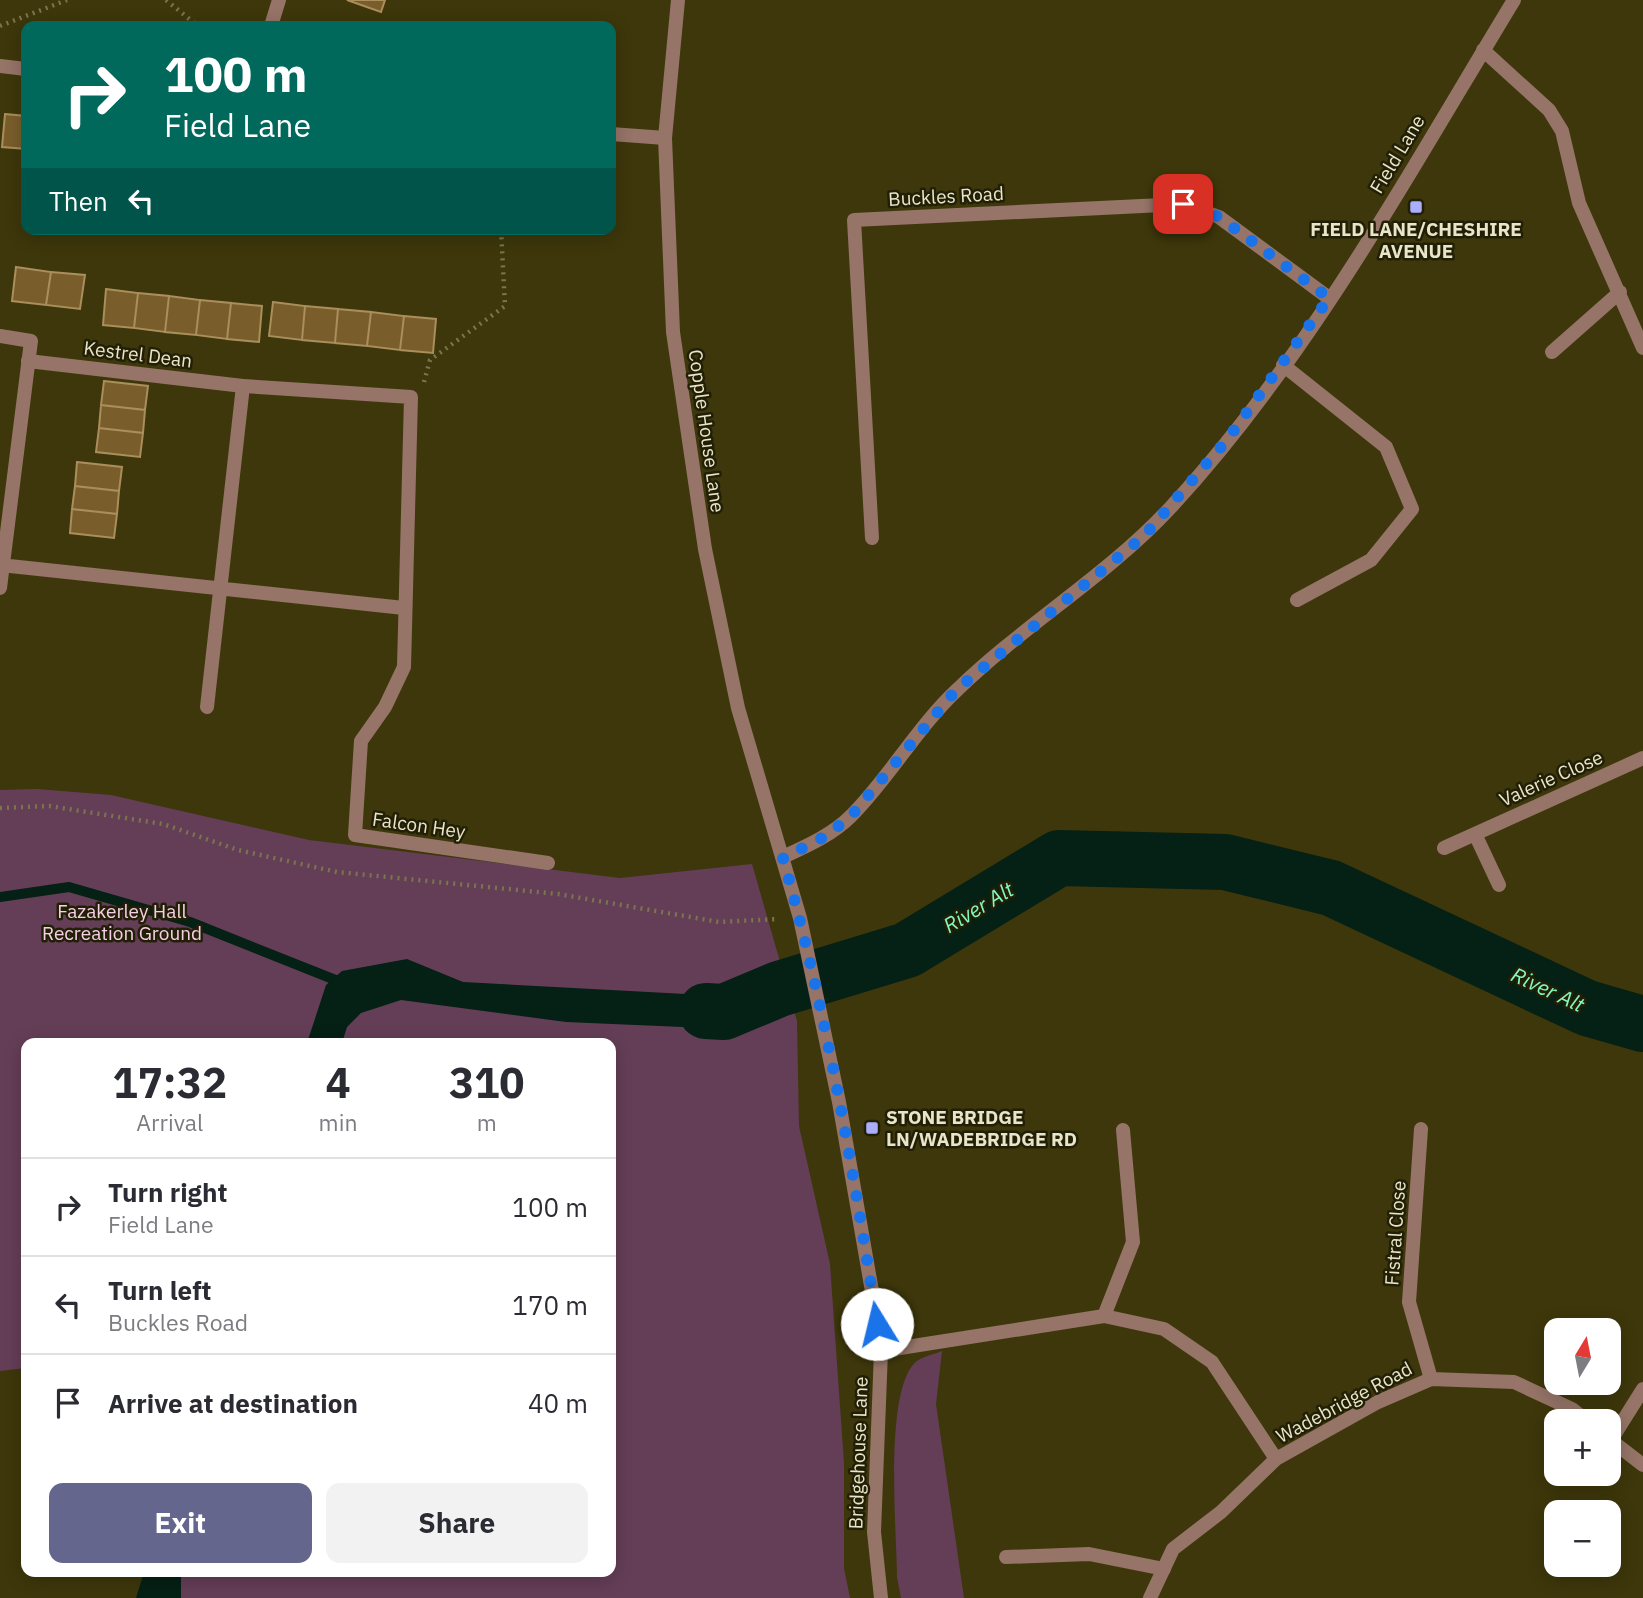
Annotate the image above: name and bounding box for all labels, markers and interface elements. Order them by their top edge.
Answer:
text: 100 m [164,42,308,105]
icon: right [49,49,140,140]
text: Field Lane [164,104,311,146]
street label: Field Lane [1364,110,1430,198]
pin [1153,174,1213,234]
street label: Buckles Road [888,181,1004,211]
icon: left [122,182,160,220]
text: Then [49,184,108,218]
icon: arrive [1164,185,1202,223]
marker: FIELD LANE/CHESHIRE AVENUE [1408,199,1424,215]
place label: FIELD LANE/CHESHIRE AVENUE [1310,217,1522,263]
street label: Kestrel Dean [83,335,193,373]
street label: Copple House Lane [684,348,730,514]
street label: Valerie Close [1496,745,1606,811]
street label: Falcon Hey [371,807,468,843]
water label: River Alt [938,874,1019,939]
park label: Fazakerley Hall Recreation Ground [42,899,202,945]
water label: River Alt [1507,960,1590,1019]
text: 17:32 [112,1055,227,1110]
text: 4 [325,1055,351,1110]
text: 310 [449,1055,525,1110]
place label: STONE BRIDGE LN/WADEBRIDGE RD [886,1105,1077,1151]
text: Arrival [136,1107,203,1137]
text: min [319,1107,357,1137]
text: m [477,1107,497,1137]
marker: STONE BRIDGE LN/WADEBRIDGE RD [864,1120,880,1136]
text: Turn right [108,1175,227,1209]
street label: Fistral Close [1379,1180,1411,1286]
icon: right [49,1188,87,1226]
text: 100 m [512,1190,588,1224]
text: Field Lane [108,1209,214,1239]
text: Turn left [108,1273,211,1307]
icon: left [49,1286,87,1324]
position arrow [840,1287,914,1361]
text: 170 m [512,1288,588,1322]
text: Buckles Road [108,1307,248,1337]
north arrow [1544,1318,1620,1395]
map controls [1544,1318,1621,1577]
street label: Wadebridge Road [1272,1356,1416,1448]
street label: Bridgehouse Lane [843,1376,873,1530]
icon: arrive [49,1384,87,1422]
text: Arrive at destination [108,1386,358,1420]
text: 40 m [528,1386,588,1420]
button: + [1544,1409,1621,1486]
button: Exit [49,1483,312,1563]
button: Share [326,1483,588,1563]
button: − [1544,1500,1621,1577]

